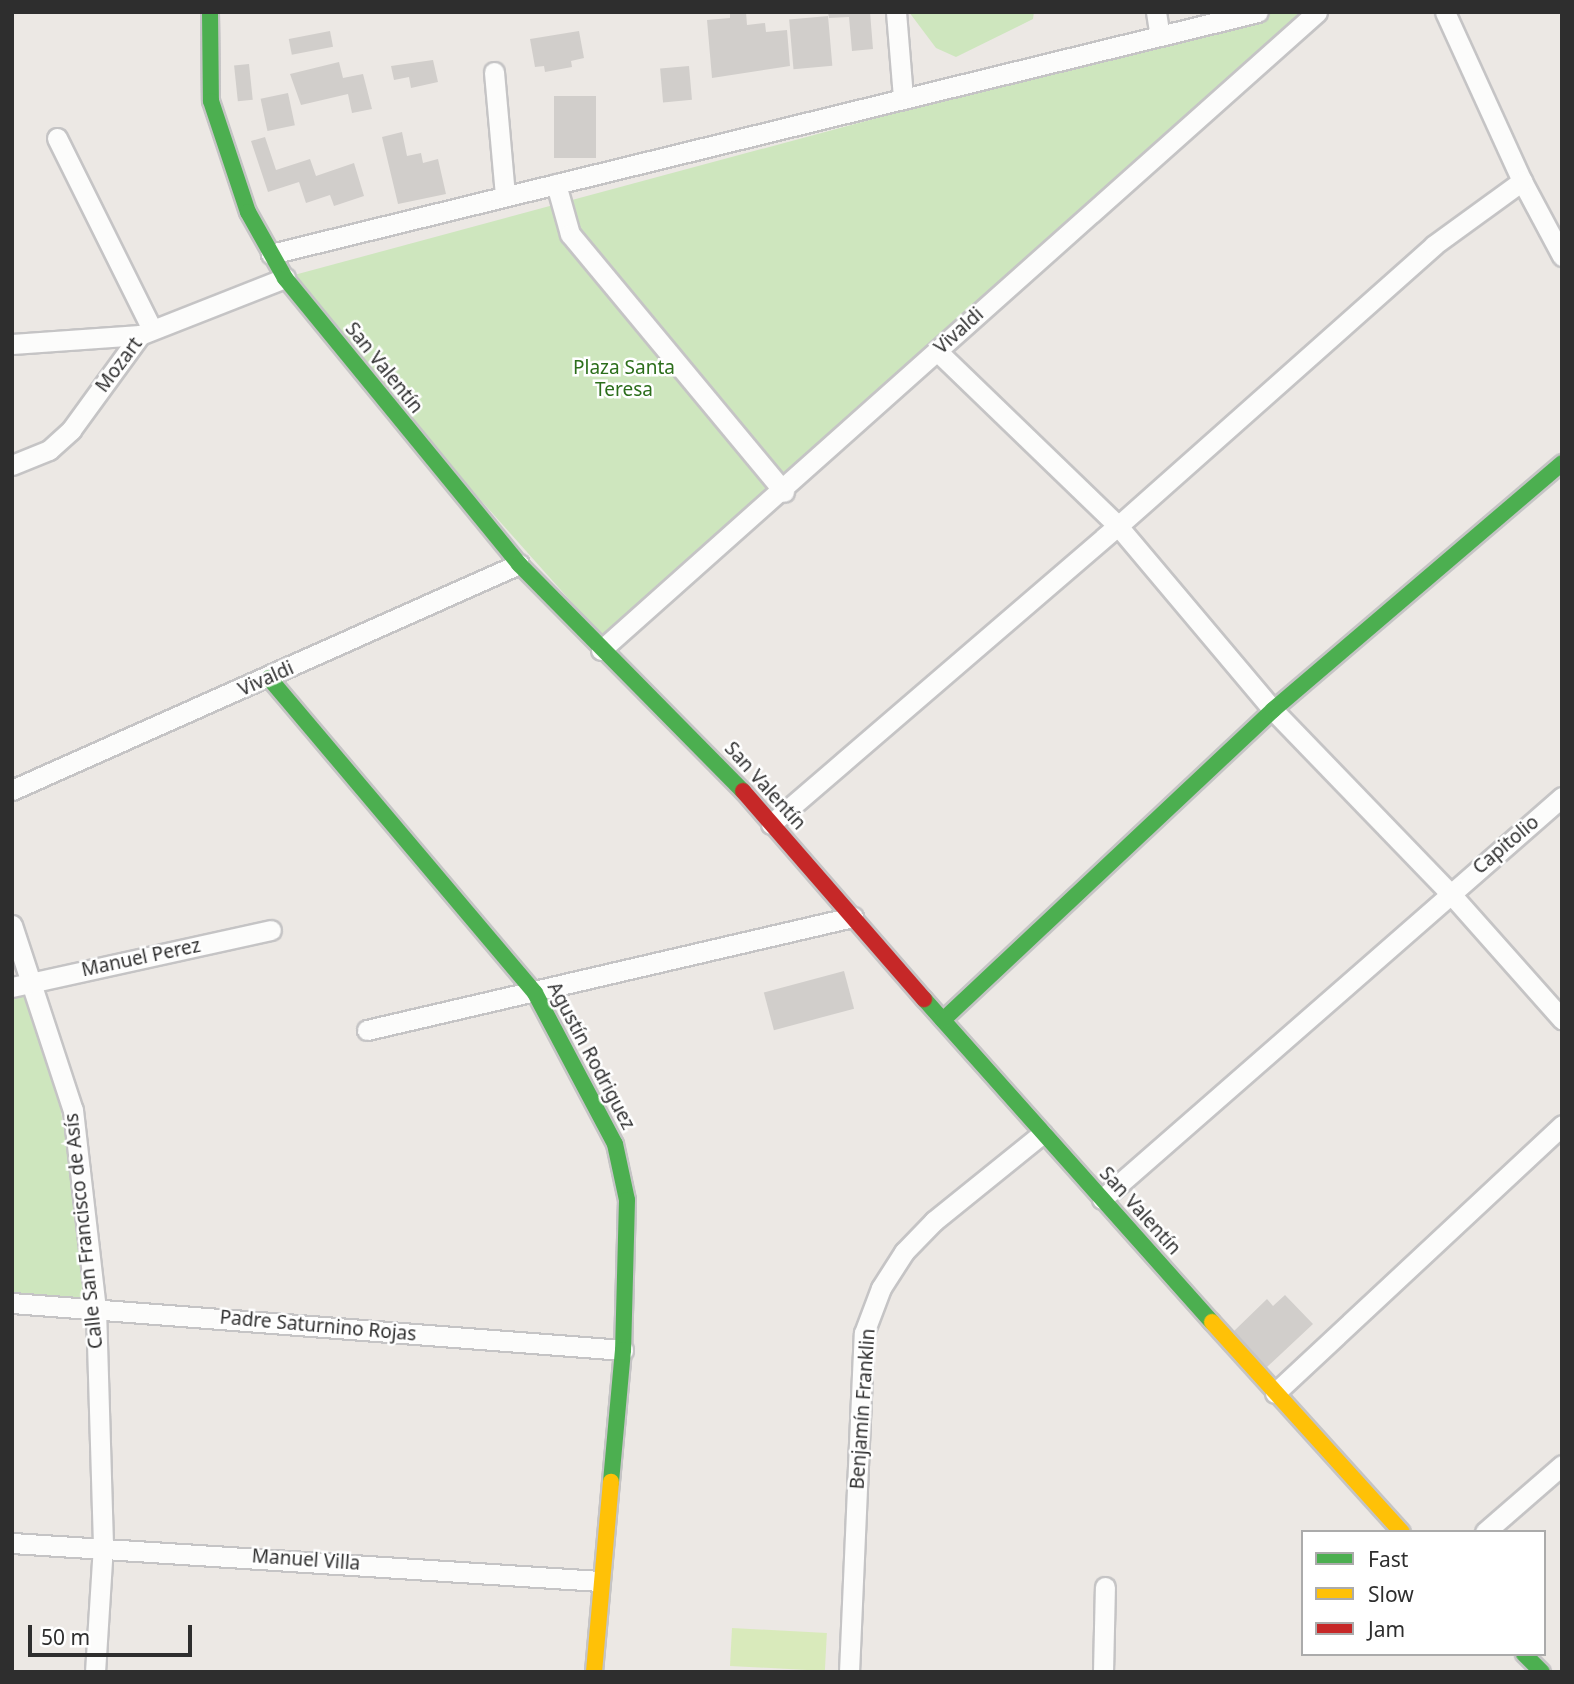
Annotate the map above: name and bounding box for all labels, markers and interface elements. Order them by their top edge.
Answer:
street label: Vivaldi [930,303,988,359]
street label: San Valentín [340,318,428,418]
street label: Mozart [91,333,147,397]
park label: Plaza Santa Teresa [573,357,675,401]
street label: Vivaldi [235,657,297,701]
street label: San Valentín [720,737,810,835]
street label: Capitolio [1468,811,1544,879]
street label: Manuel Perez [79,934,203,982]
street label: Agustín Rodriguez [542,978,640,1134]
street label: Calle San Francisco de Asís [60,1112,108,1350]
street label: San Valentín [1095,1162,1185,1260]
street label: Padre Saturnino Rojas [219,1306,417,1346]
street label: Benjamín Franklin [846,1328,880,1490]
legend [1301,1530,1546,1656]
street label: Manuel Villa [251,1545,361,1575]
text: Fast [1368,1545,1408,1573]
text: Slow [1368,1580,1414,1608]
scale bar [32,1610,196,1654]
text: Jam [1368,1615,1405,1643]
text: 50 m [41,1623,90,1651]

